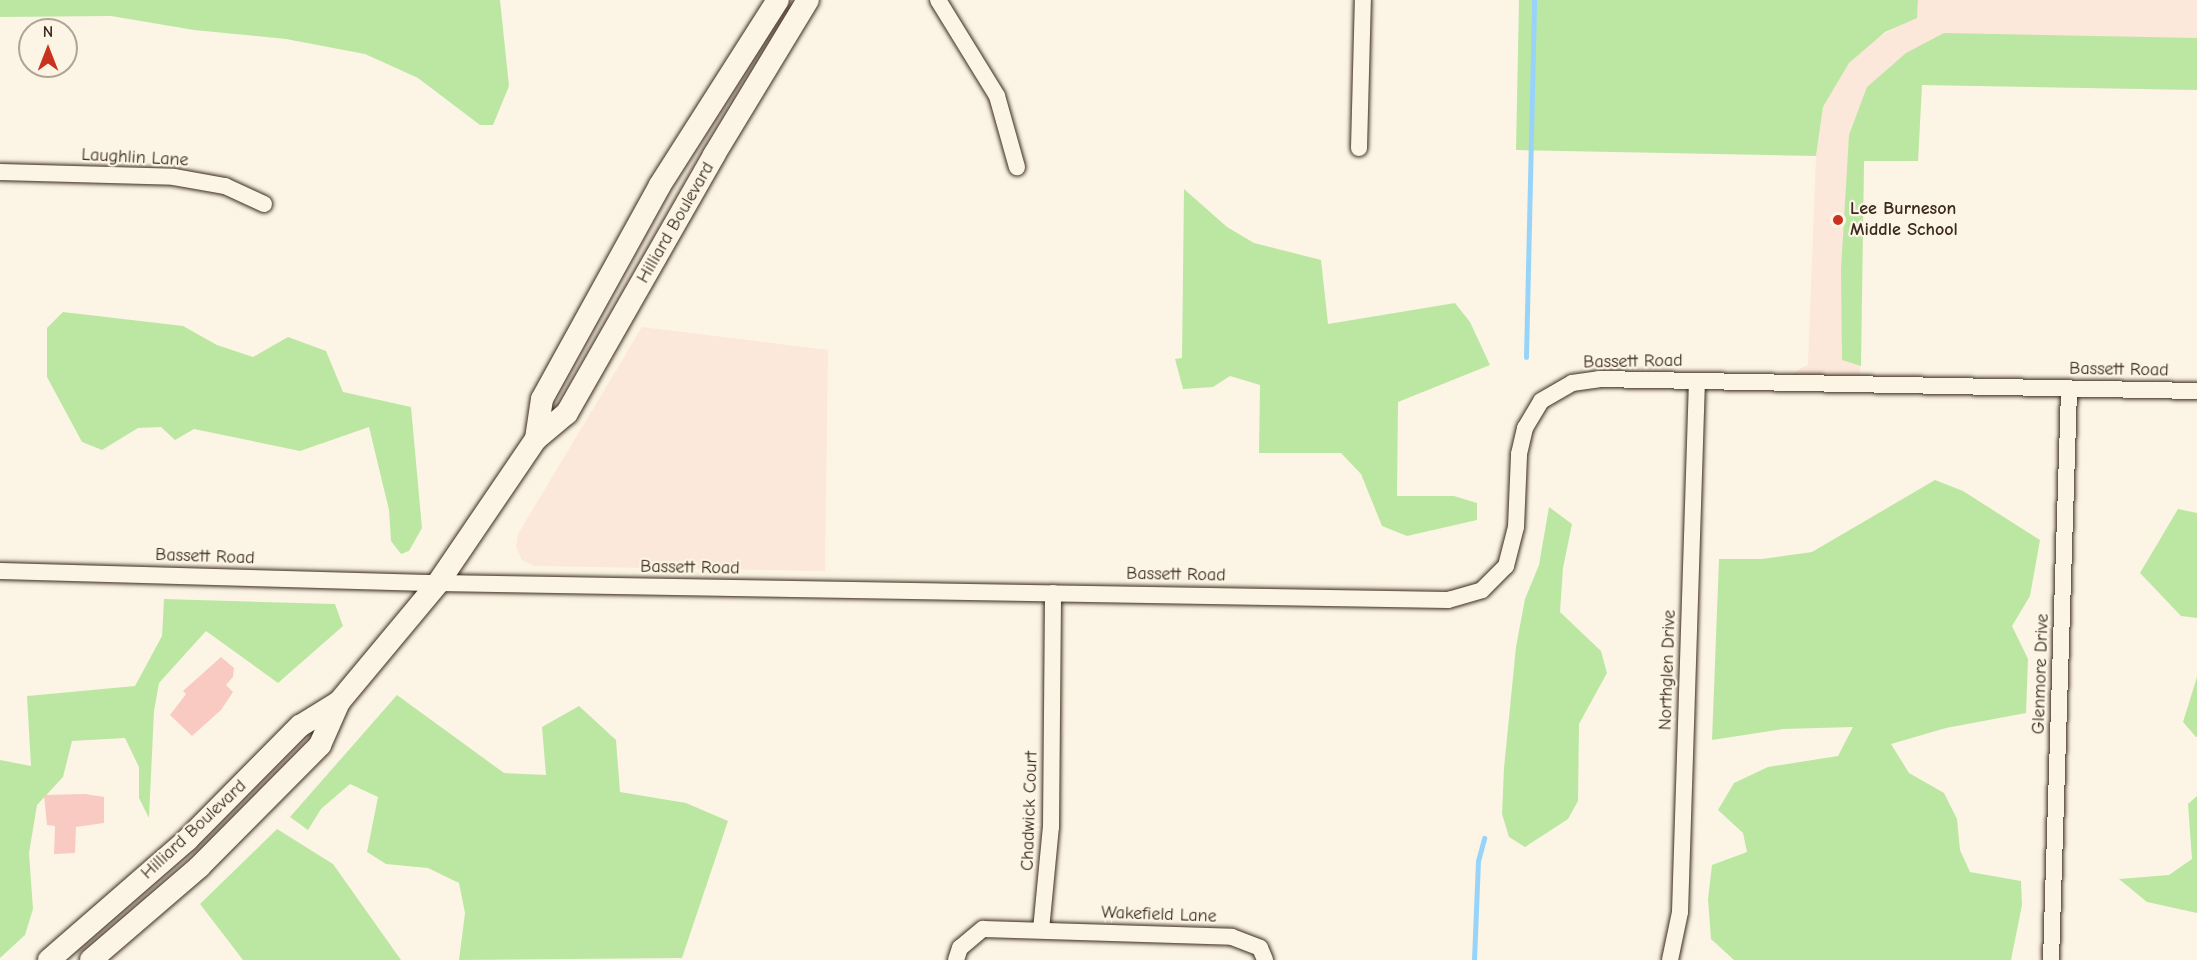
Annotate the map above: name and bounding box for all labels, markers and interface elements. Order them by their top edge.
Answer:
north arrow [18,18,78,78]
text: N [43,23,53,41]
street label: Laughlin Lane [81,144,189,172]
street label: Hilliard Boulevard [633,159,719,287]
place label: Lee Burneson Middle School [1850,199,1958,242]
marker: Lee Burneson Middle School [1831,213,1845,227]
street label: Bassett Road [1583,350,1683,374]
street label: Bassett Road [2069,358,2169,382]
street label: Bassett Road [155,544,255,570]
street label: Bassett Road [640,556,740,580]
street label: Bassett Road [1126,563,1226,587]
street label: Northglen Drive [1655,609,1681,731]
street label: Glenmore Drive [2028,613,2054,735]
street label: Chadwick Court [1017,751,1043,871]
street label: Hilliard Boulevard [137,776,251,884]
street label: Wakefield Lane [1101,902,1217,928]

